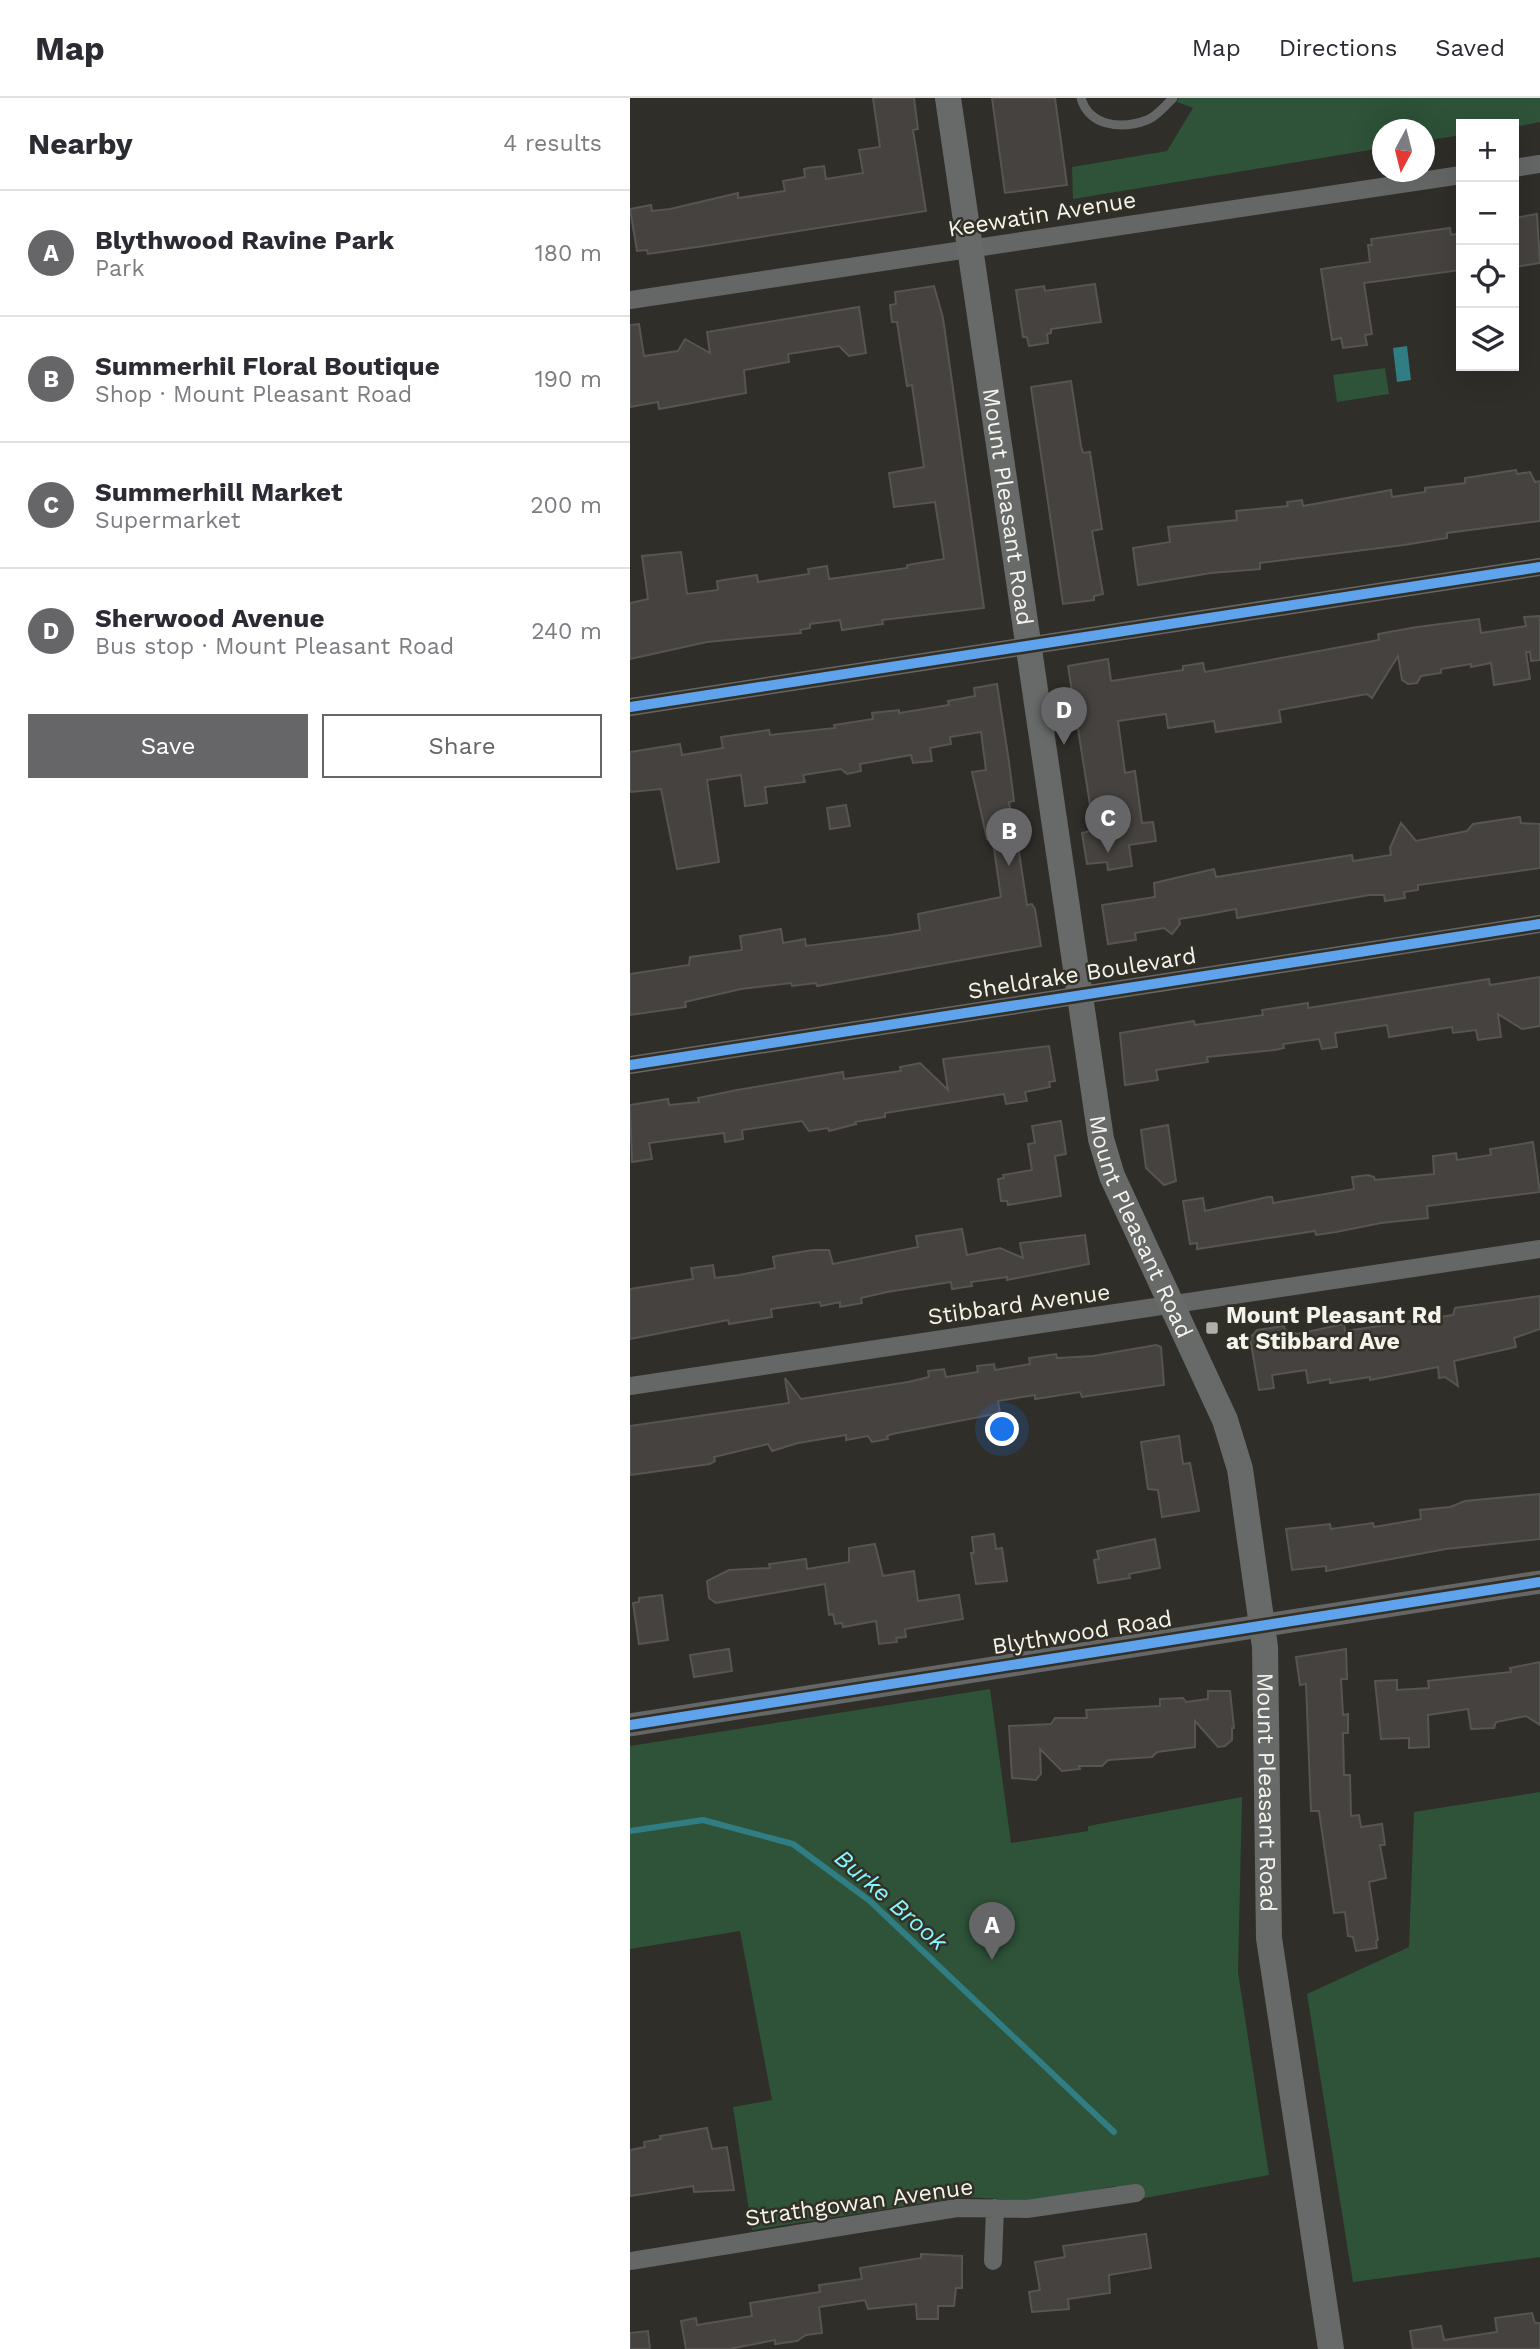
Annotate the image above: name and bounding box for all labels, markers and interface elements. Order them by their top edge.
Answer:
text: Map [35,29,105,68]
text: Map [1192,34,1241,62]
text: Directions [1279,34,1397,62]
text: Saved [1435,34,1505,62]
north arrow [1372,119,1435,182]
map controls [1456,119,1519,371]
button: + [1456,119,1519,182]
text: Nearby [28,126,133,161]
text: 4 results [503,130,602,157]
button: − [1456,182,1519,245]
street label: Keewatin Avenue [946,186,1138,243]
text: Blythwood Ravine Park [95,225,394,255]
text: A [43,240,59,267]
text: 180 m [535,240,602,267]
button: locate [1456,245,1519,308]
text: Park [95,255,144,282]
button: layers [1456,308,1519,371]
text: Summerhil Floral Boutique [95,351,440,381]
text: B [43,366,59,393]
text: 190 m [535,366,602,393]
text: Shop · Mount Pleasant Road [95,381,412,408]
street label: Mount Pleasant Road [977,386,1038,627]
text: Summerhill Market [95,477,342,507]
text: C [43,492,59,519]
text: 200 m [530,492,602,519]
text: Supermarket [95,507,240,534]
text: Sherwood Avenue [95,603,325,633]
text: D [43,618,59,645]
text: 240 m [531,618,602,645]
text: Bus stop · Mount Pleasant Road [95,633,454,660]
pin: D [1041,687,1087,745]
button: Save [28,714,308,778]
button: Share [322,714,602,778]
pin: C [1085,795,1131,853]
pin: B [986,808,1032,866]
street label: Sheldrake Boulevard [966,942,1198,1005]
street label: Mount Pleasant Road [1084,1114,1198,1342]
street label: Stibbard Avenue [926,1278,1112,1331]
place label: Mount Pleasant Rd at Stibbard Ave [1226,1302,1442,1355]
marker: Mount Pleasant Rd at Stibbard Ave [1204,1320,1220,1336]
your location [985,1412,1019,1446]
street label: Blythwood Road [990,1605,1174,1660]
street label: Mount Pleasant Road [1251,1672,1282,1912]
water label: Burke Brook [829,1844,954,1957]
pin: A [969,1902,1015,1960]
street label: Strathgowan Avenue [743,2173,975,2232]

